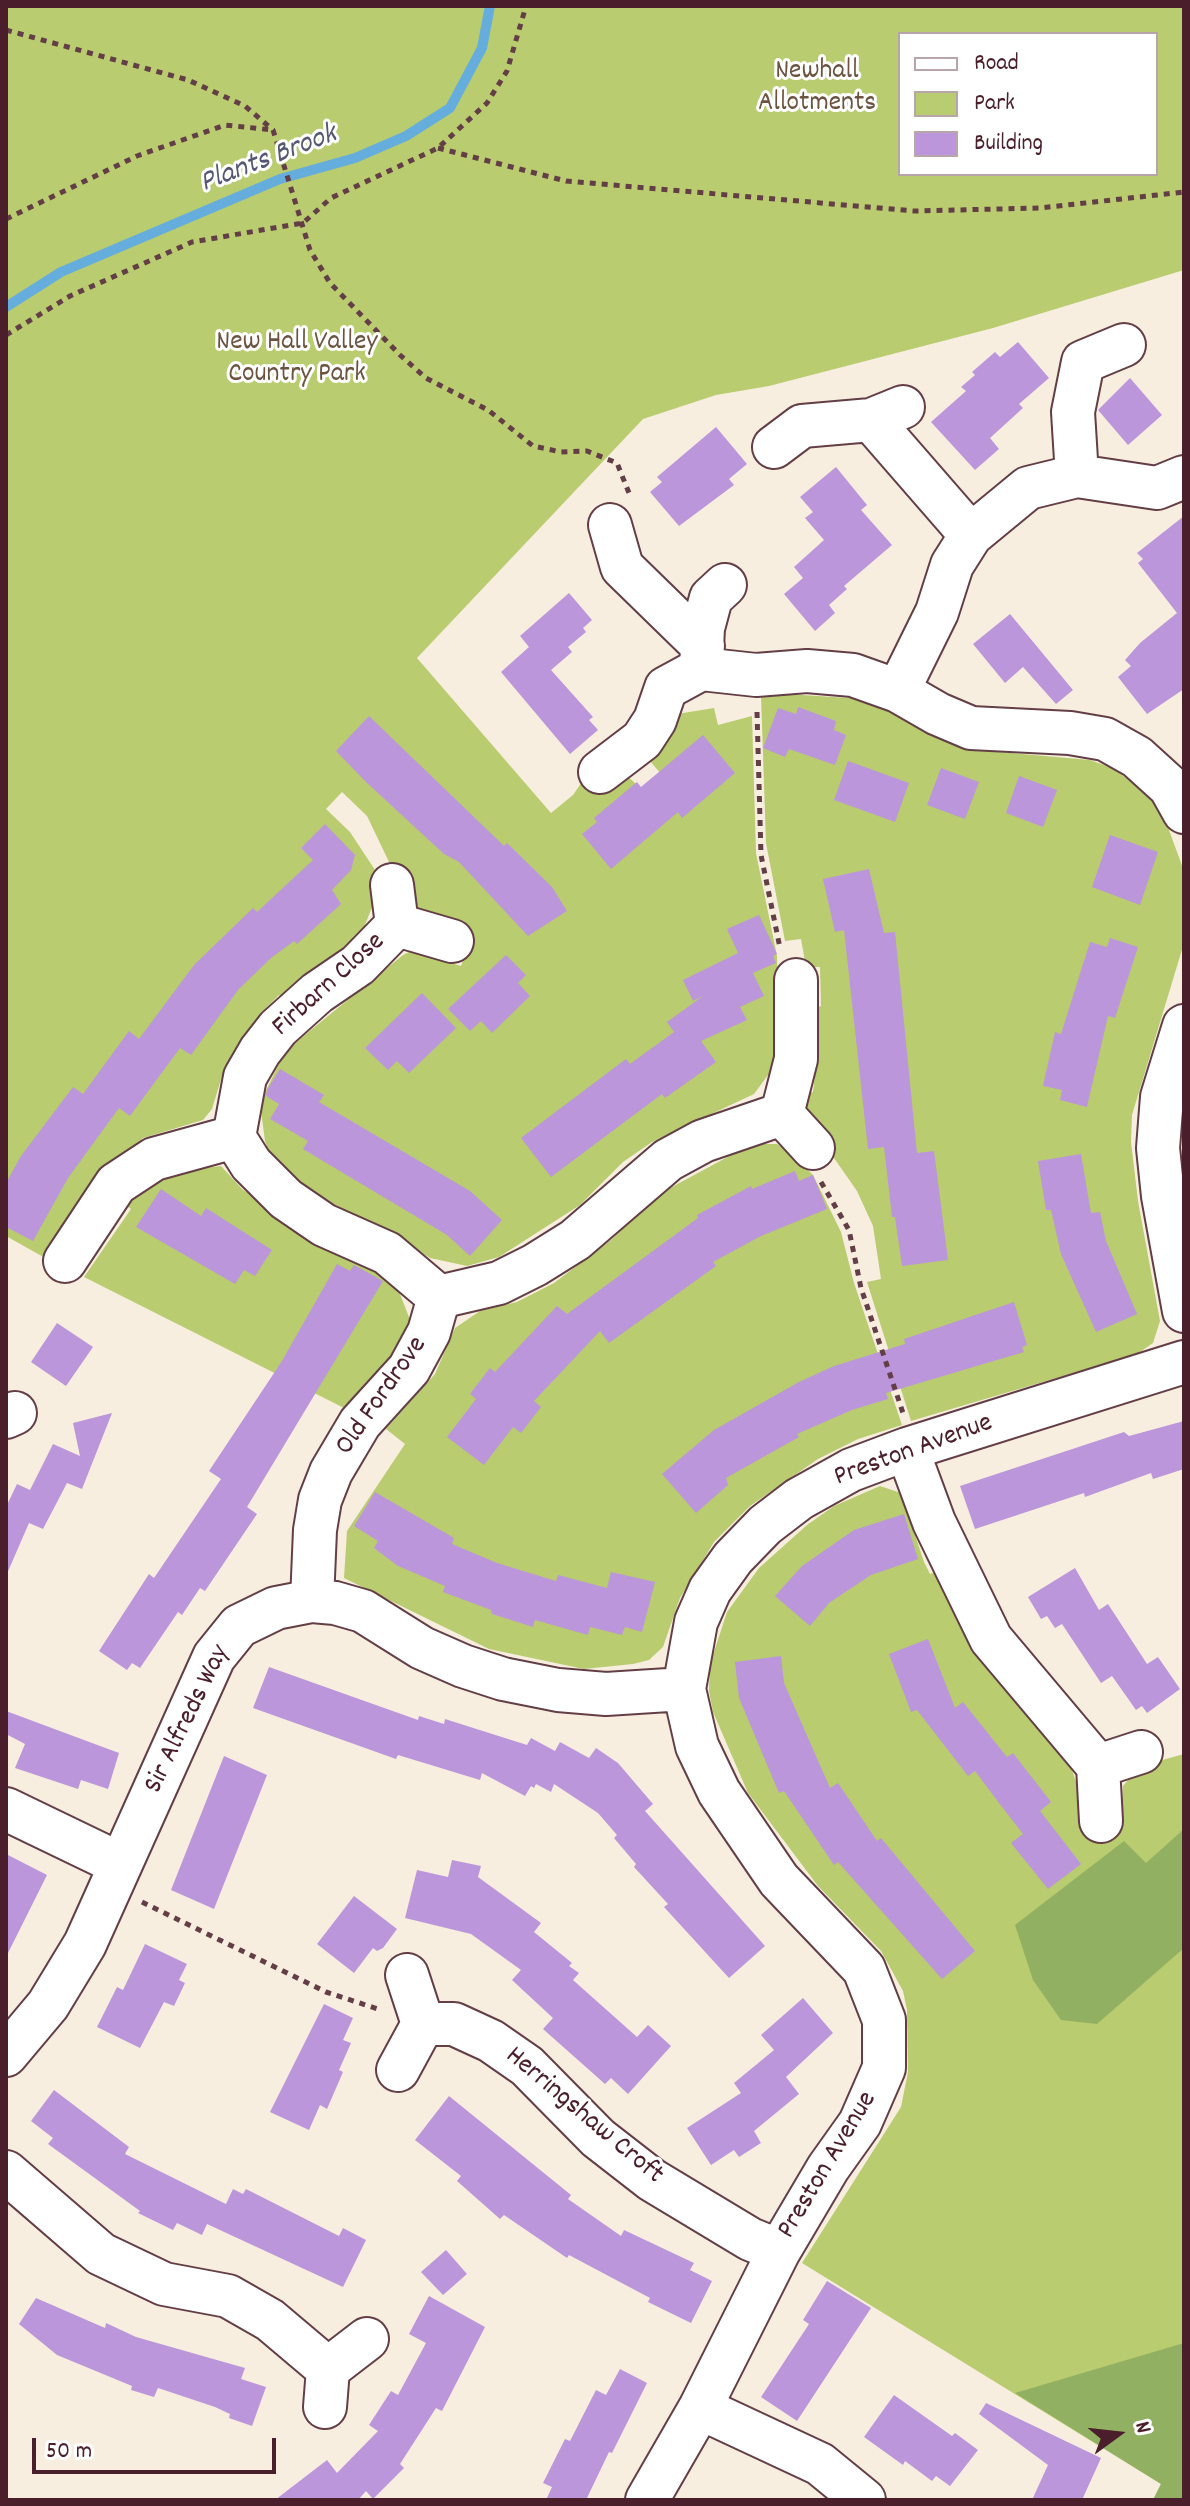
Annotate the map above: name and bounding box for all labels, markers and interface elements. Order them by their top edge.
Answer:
legend [898,32,1158,176]
text: Road [974,47,1019,81]
park label: Newhall Allotments [758,56,876,122]
text: Park [974,87,1015,121]
water label: Plants Brook [196,118,342,204]
text: Building [974,127,1043,161]
park label: New Hall Valley Country Park [216,327,378,393]
street label: Firbarn Close [267,927,393,1045]
street label: Old Fordrove [330,1331,436,1463]
street label: Preston Avenue [830,1408,998,1496]
street label: Sir Alfreds Way [139,1640,239,1800]
street label: Herringshaw Croft [497,2041,669,2193]
street label: Preston Avenue [772,2086,886,2246]
north arrow [1078,2394,1158,2474]
text: N [1125,2418,1158,2437]
scale bar [36,2422,280,2472]
text: 50 m [46,2435,92,2469]

